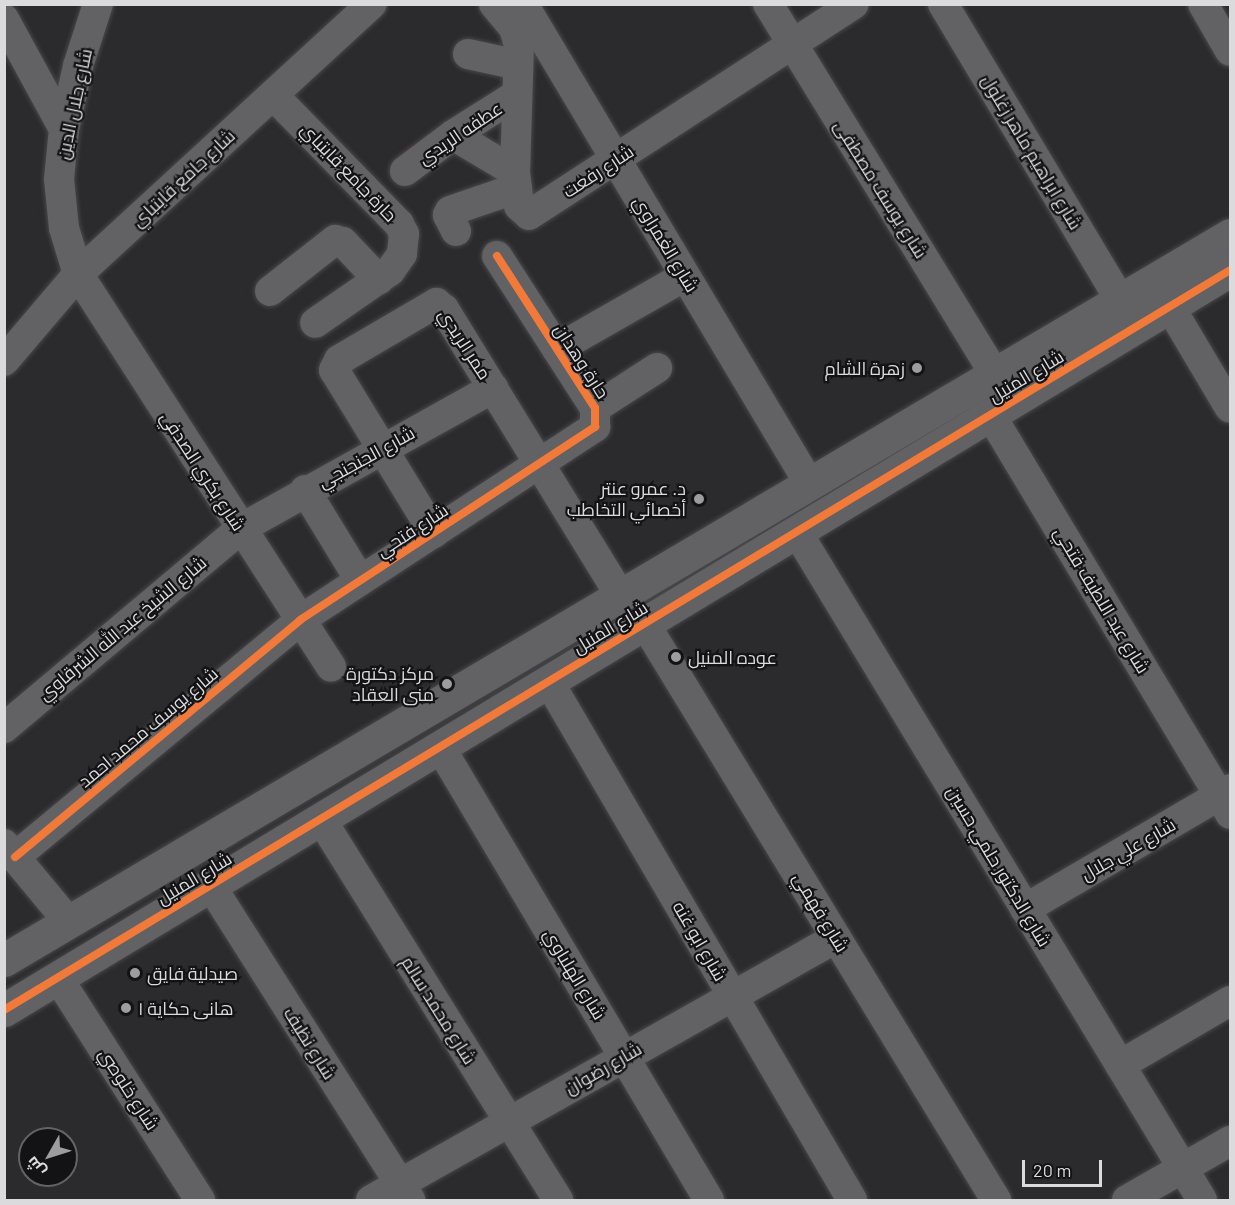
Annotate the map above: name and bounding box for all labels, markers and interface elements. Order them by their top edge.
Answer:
street label: شارع جلال الدين [52,47,96,161]
street label: شارع ابراهيم ماهر زغلول [977,71,1087,233]
street label: عطفه الريدي [414,97,506,169]
street label: شارع يوسف مصطفى [830,116,932,262]
street label: حارة جامع قايتباي [296,118,402,226]
street label: شارع جامع قايتباي [127,125,239,231]
street label: شارع رفعت [558,140,638,202]
street label: شارع الغمراوي [629,192,703,296]
street label: ممر الريدي [434,305,496,383]
street label: حارة وهدان [550,320,614,402]
street label: شارع المنيل [985,345,1067,407]
place label: زهرة الشام [825,357,905,379]
marker: زهرة الشام [910,361,924,375]
street label: شارع بكري الصدفي [156,407,250,535]
street label: شارع الجنجنجي [314,422,418,492]
place label: د. عمرو عنتر أخصائي التخاطب [567,478,686,520]
marker: د. عمرو عنتر أخصائي التخاطب [690,490,708,508]
street label: شارع فتحي [372,499,452,561]
street label: شارع عبد اللطيف فتحي [1050,523,1154,677]
street label: شارع الشيخ عبد الله الشرقاوي [33,551,211,705]
street label: شارع المنيل [569,596,651,658]
place label: عوده المنيل [688,646,777,668]
marker: عوده المنيل [669,650,683,664]
street label: شارع يوسف محمد احمد [74,662,222,792]
place label: مركز دكتورة منى العقاد [346,663,434,706]
marker: مركز دكتورة منى العقاد [438,675,456,693]
street label: شارع الدكتور حلمي حسين [942,782,1056,950]
street label: شارع علي جلال [1077,813,1179,885]
street label: شارع المنيل [153,847,235,909]
street label: شارع فهمي [789,868,853,956]
street label: شارع ابو غنه [669,897,731,985]
street label: شارع الهلباوي [539,925,611,1023]
street label: شارع محمد سالم [397,952,481,1068]
place label: صيدلية فايق [147,962,238,984]
marker: صيدلية فايق [128,966,142,980]
place label: هانى حكاية ١ [138,997,233,1019]
marker: هانى حكاية ١ [119,1001,133,1015]
street label: شارع نظيف [279,1003,341,1083]
street label: شارع رضوان [561,1037,645,1099]
street label: شارع خلوصي [95,1044,163,1134]
north arrow [18,1127,78,1187]
scale bar [1025,1148,1104,1186]
text: ش [21,1153,49,1181]
text: 20 m [1033,1159,1071,1181]

